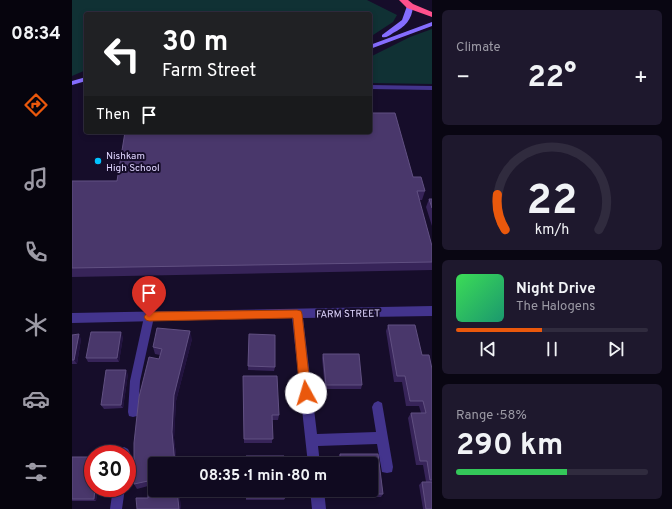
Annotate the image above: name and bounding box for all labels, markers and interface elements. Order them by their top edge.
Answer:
text: 08:34 [11,23,61,46]
text: 30 m [162,25,228,61]
icon: left [96,28,148,80]
text: Climate [456,40,501,56]
text: Farm Street [162,60,256,83]
text: 22° [527,60,577,97]
text: − [456,65,470,92]
text: + [634,65,648,92]
icon: directions [22,91,50,119]
icon: arrive [138,104,160,126]
text: Then [96,106,130,125]
place label: Nishkam High School [106,150,160,175]
marker: Nishkam High School [93,156,103,166]
icon: music [22,165,50,193]
text: 22 [527,176,577,229]
text: km/h [535,221,569,239]
icon: phone [22,238,50,266]
pin [132,276,166,317]
text: Night Drive [516,280,596,299]
icon: arrive [138,282,160,304]
text: The Halogens [516,299,595,315]
street label: FARM STREET [316,307,380,322]
icon: climate [22,311,50,339]
icon: previous [477,338,499,360]
icon: pause [541,338,563,360]
icon: next [605,338,627,360]
position arrow [285,372,327,414]
icon: car [22,385,50,413]
text: Range · 58% [456,408,527,424]
text: 290 km [456,428,563,465]
speed limit sign: 30 [84,445,136,497]
icon: filters [22,458,50,486]
text: 08:35 · 1 min · 80 m [199,467,327,486]

